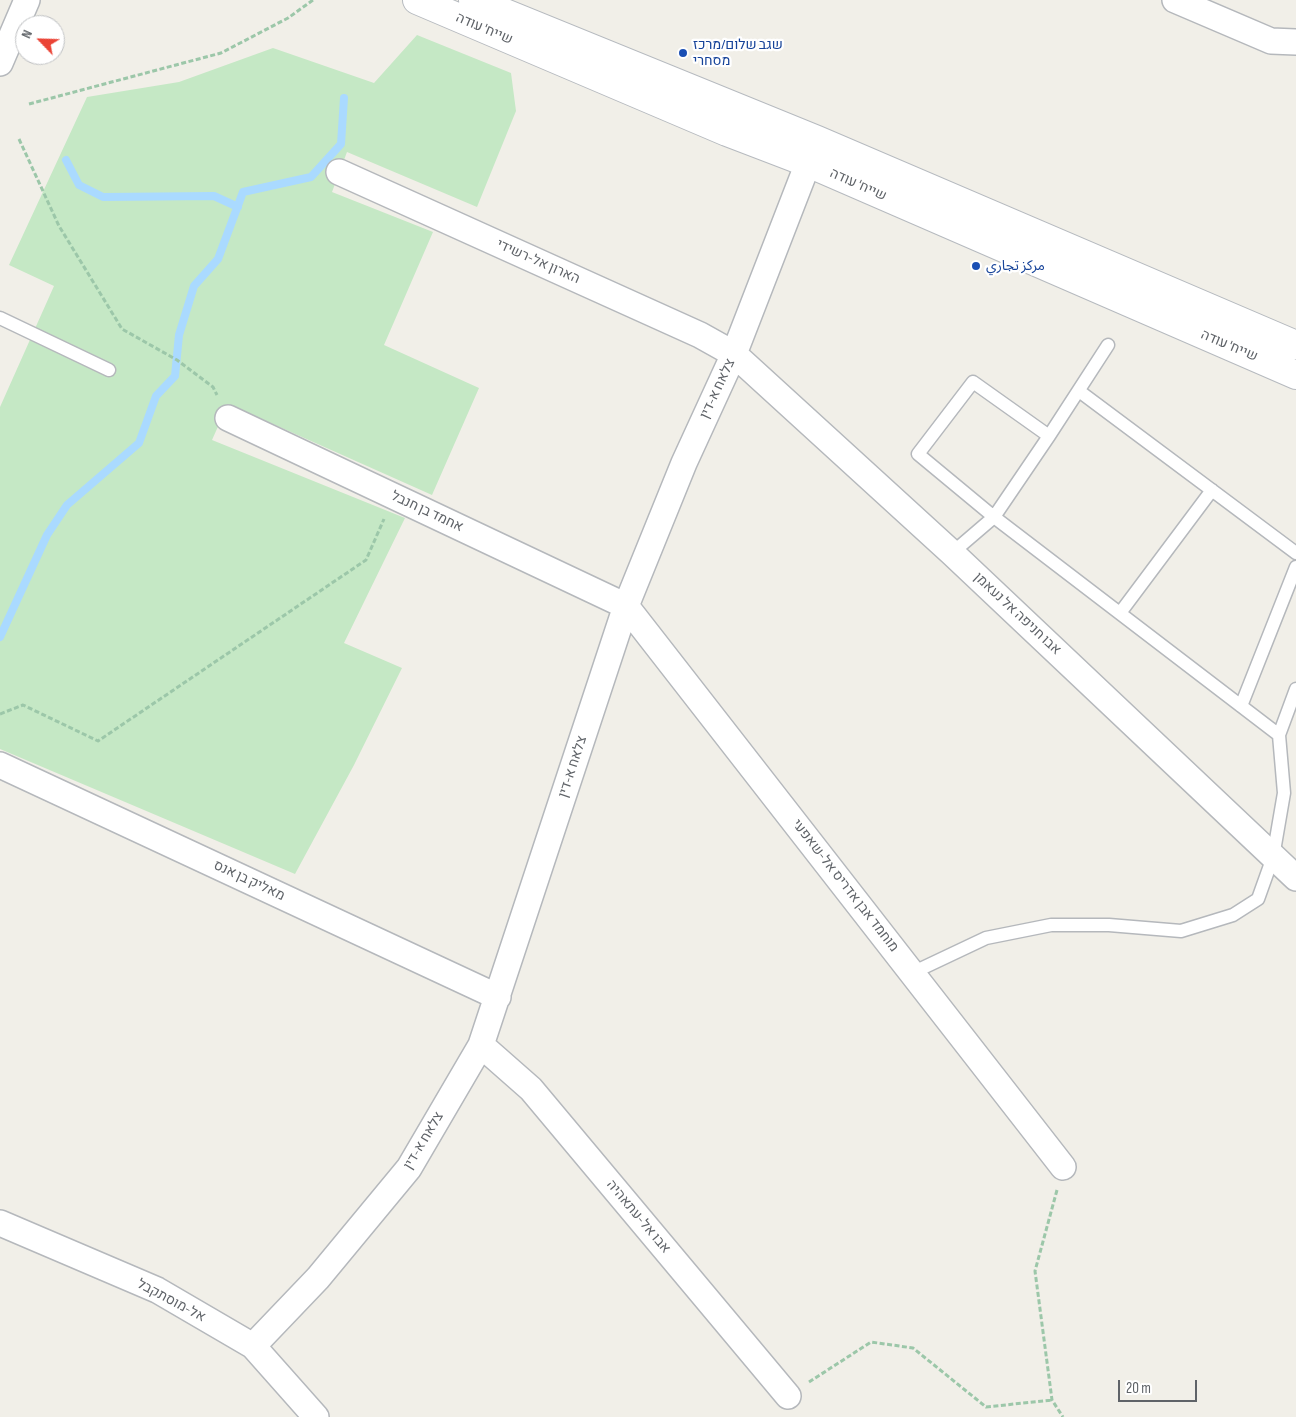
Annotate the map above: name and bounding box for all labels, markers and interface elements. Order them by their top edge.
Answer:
street label: שייח' עודה [453,9,515,49]
north arrow [15,15,65,65]
text: N [17,27,36,41]
place label: שגב שלום/מרכז מסחרי [693,37,783,70]
marker: שגב שלום/מרכז מסחרי [677,47,689,59]
street label: שייח' עודה [827,165,889,205]
street label: הארון אל-רשידי [494,236,582,288]
place label: مركز تجاري [986,258,1045,274]
marker: مركز تجاري [970,260,982,272]
street label: שייח' עודה [1198,326,1260,366]
street label: צלאח א-דין [697,356,739,422]
street label: אחמד בן חנבל [388,488,466,536]
street label: אבו חניפה אל נעאמן [970,569,1064,659]
street label: צלאח א-דין [555,734,591,800]
street label: מוחמד אבן אדריס אל-שאפעי [788,816,902,956]
street label: מאליק בן אנס [211,857,287,905]
street label: צלאח א-דין [400,1109,448,1173]
street label: אבו אל-עתאהיה [602,1177,674,1257]
street label: אל-מוסתקבל [134,1276,208,1326]
scale bar [1121,1370,1200,1402]
text: 20 m [1126,1379,1151,1398]

